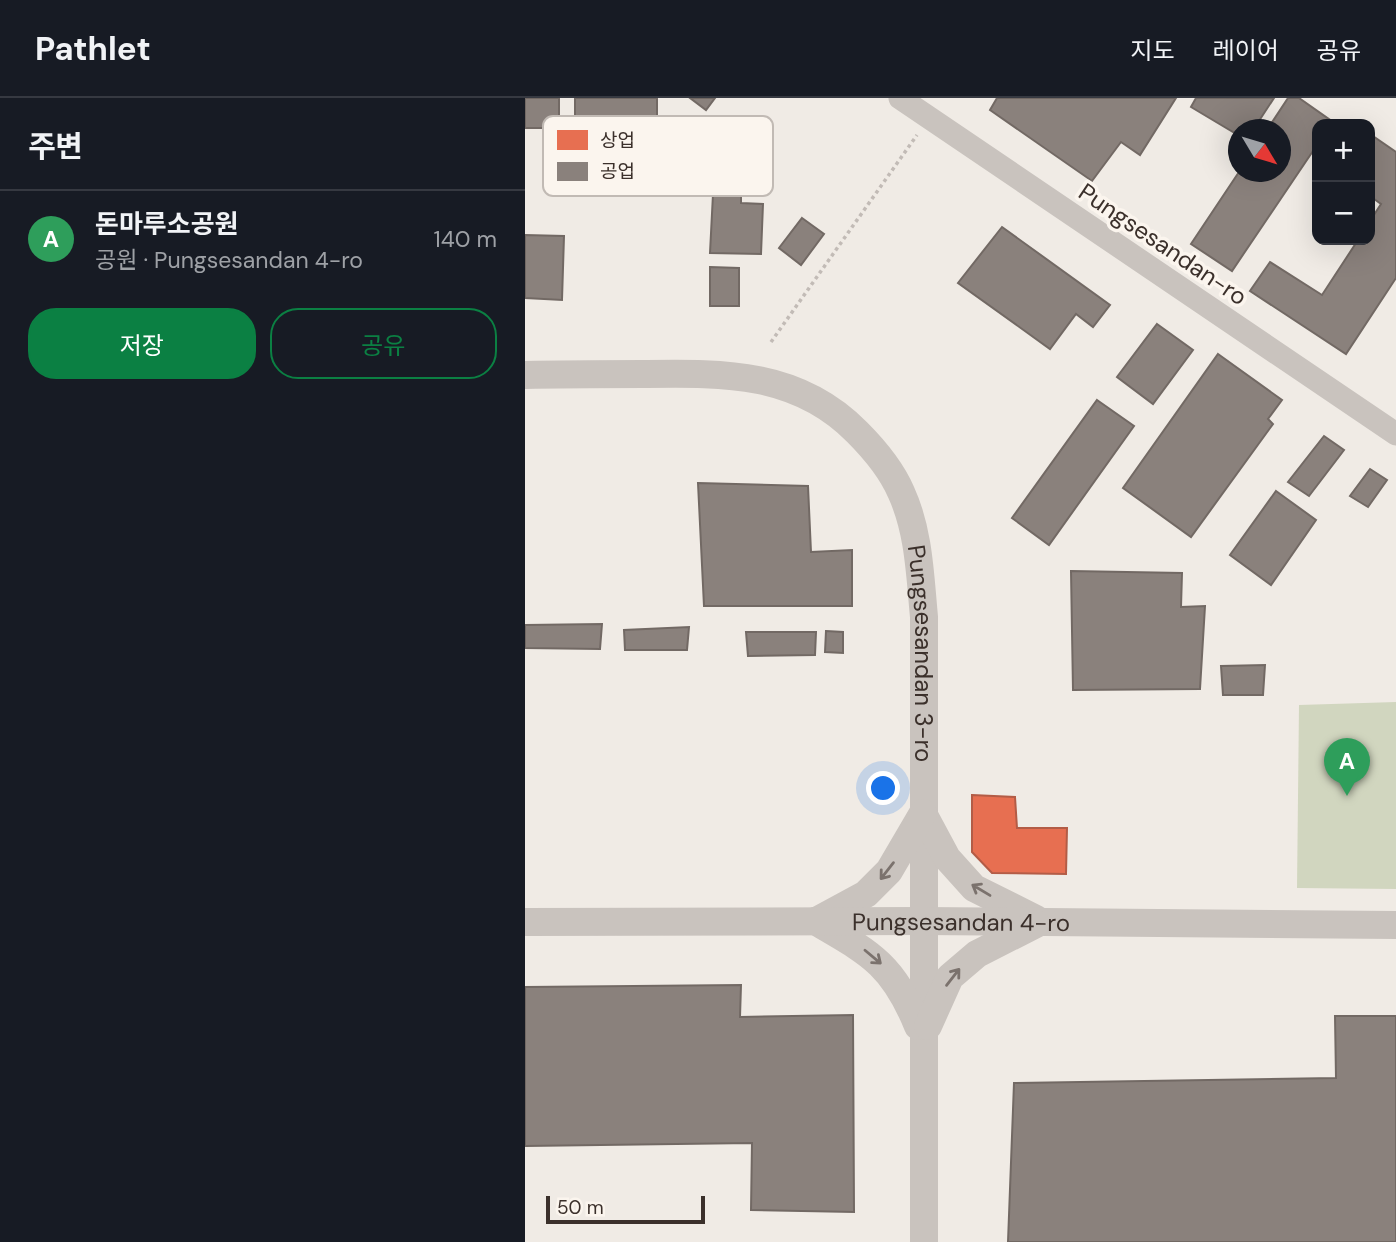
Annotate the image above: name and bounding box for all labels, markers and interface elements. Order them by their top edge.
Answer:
text: Pathlet [35,27,151,70]
text: 지도 [1130,35,1175,66]
text: 레이어 [1213,35,1279,66]
text: 공유 [1317,35,1361,66]
legend [543,116,773,196]
north arrow [1228,119,1291,182]
map controls [1312,119,1375,245]
button: + [1312,119,1375,182]
text: 주변 [28,127,83,166]
text: 상업 [600,128,635,153]
text: 공업 [600,159,635,184]
street label: Pungsesandan-ro [1073,176,1253,312]
button: − [1312,182,1375,245]
text: 돈마루소공원 [95,207,239,241]
text: A [43,224,59,254]
text: 140 m [434,224,497,254]
text: 공원 · Pungsesandan 4-ro [95,245,363,275]
button: 저장 [28,308,256,379]
button: 공유 [270,308,497,379]
street label: Pungsesandan 3-ro [901,543,940,762]
pin: A [1324,738,1370,796]
your location [866,771,900,805]
one-way arrow [880,861,895,879]
one-way arrow [972,883,991,898]
street label: Pungsesandan 4-ro [852,905,1070,938]
one-way arrow [863,949,881,965]
one-way arrow [945,968,960,987]
scale bar [546,1193,705,1225]
text: 50 m [557,1195,604,1220]

